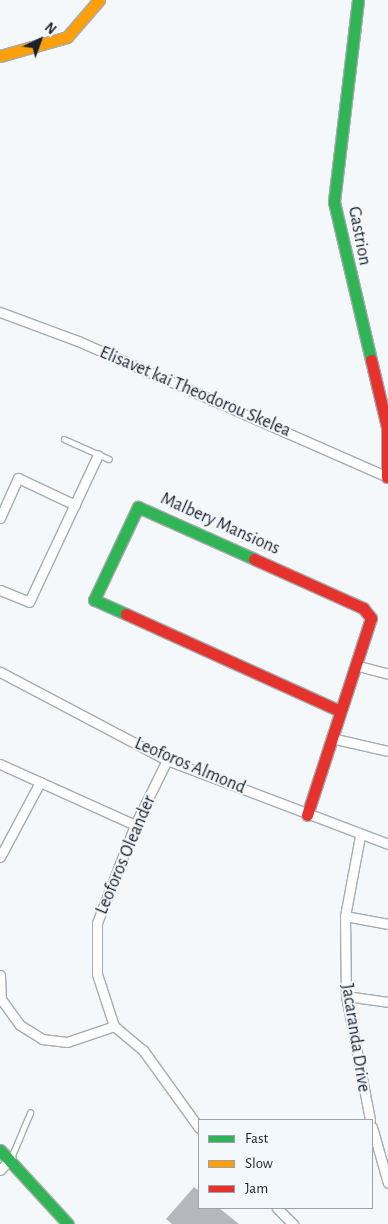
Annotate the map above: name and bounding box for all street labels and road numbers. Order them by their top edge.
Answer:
street label: Gastrion [343,205,375,267]
street label: Elisavet kai Theodorou Skelea [96,342,294,442]
street label: Malbery Mansions [157,488,283,560]
street label: Leoforos Almond [131,733,249,799]
street label: Leoforos Oleander [91,792,161,918]
street label: Jacaranda Drive [336,982,374,1094]

